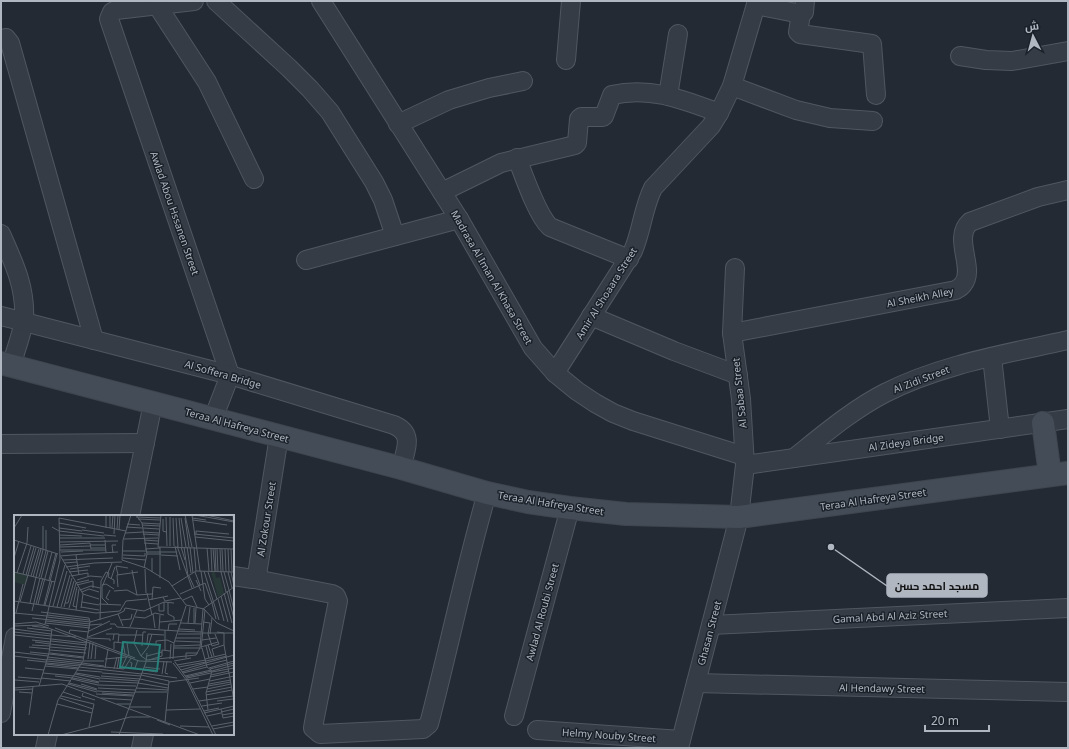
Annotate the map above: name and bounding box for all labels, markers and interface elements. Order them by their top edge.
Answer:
north arrow [1013,16,1053,56]
text: ش [1024,17,1040,34]
street label: Awlad Abou Hssanen Street [147,149,203,277]
street label: Madrasa Al Iman Al Khasa Street [448,207,536,347]
street label: Amir Al Shoaara Street [572,244,640,341]
street label: Al Sheikh Alley [885,284,955,310]
street label: Al Soffera Bridge [183,356,263,392]
street label: Al Sabaa Street [728,357,750,429]
street label: Al Zidi Street [891,362,951,396]
street label: Teraa Al Hafreya Street [184,404,291,446]
street label: Al Zideya Bridge [867,430,945,454]
street label: Al Zokour Street [253,480,279,557]
street label: Teraa Al Hafreya Street [819,485,927,513]
street label: Teraa Al Hafreya Street [497,488,605,518]
inset map [14,515,234,735]
street label: Awlad Al Roubi Street [522,561,562,662]
callout: مسجد احمد حسن [887,574,987,597]
text: مسجد احمد حسن [895,578,979,593]
street label: Ghasan Street [694,599,724,667]
street label: Gamal Abd Al Aziz Street [832,606,948,626]
street label: Al Hendawy Street [839,680,926,696]
scale bar [925,707,989,733]
text: 20 m [931,712,959,729]
street label: Helmy Nouby Street [562,725,657,745]

